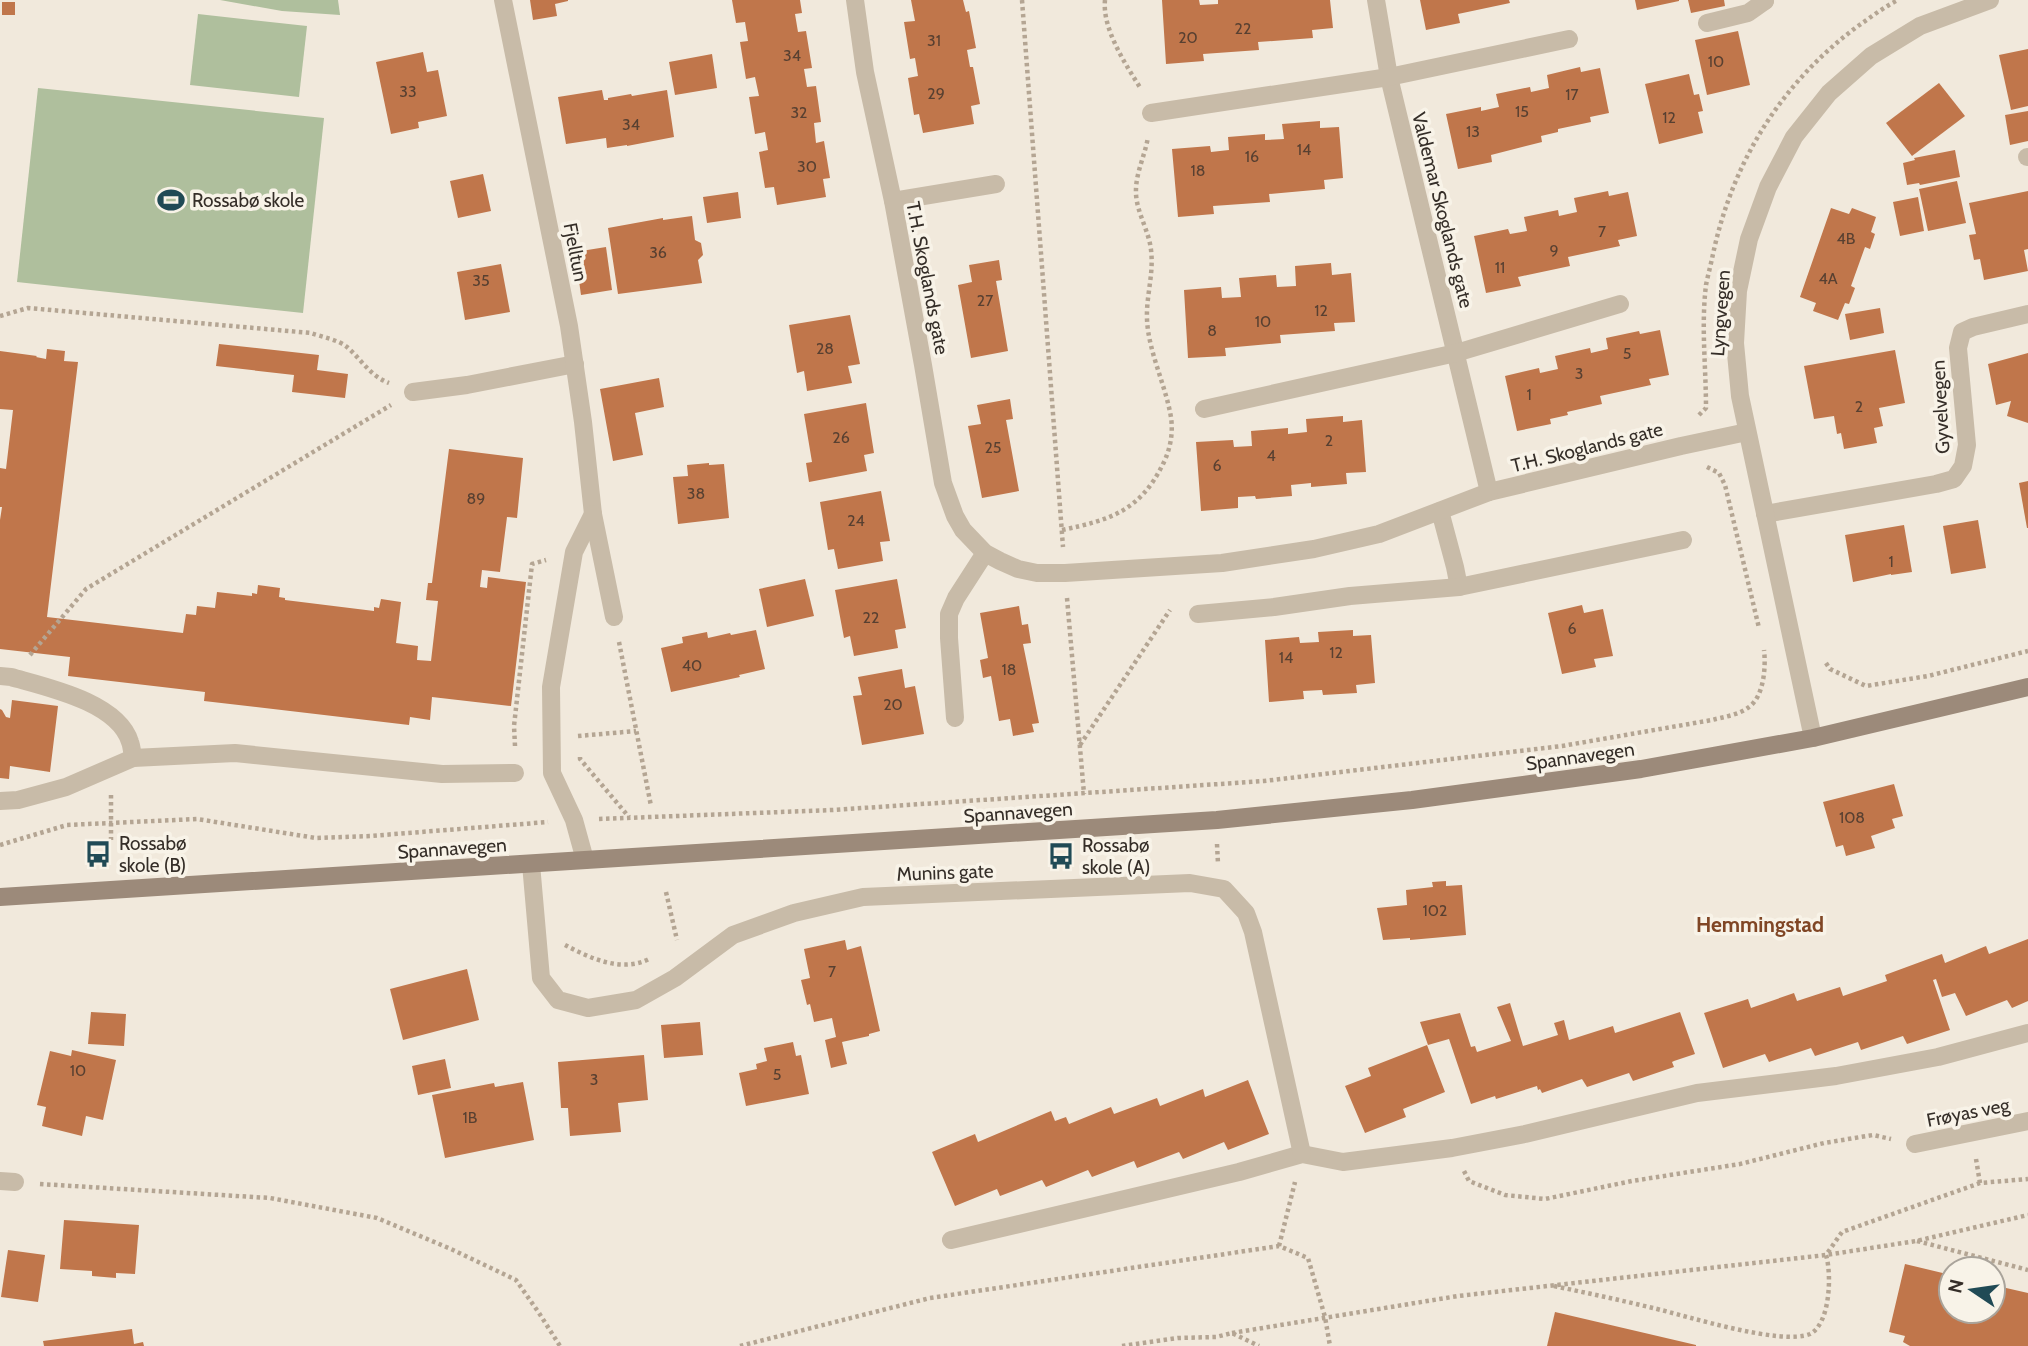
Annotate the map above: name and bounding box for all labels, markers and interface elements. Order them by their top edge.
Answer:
house number: 22 [1235,19,1251,38]
house number: 20 [1178,28,1198,47]
house number: 31 [927,31,941,50]
house number: 34 [783,46,801,65]
house number: 10 [1708,52,1724,71]
house number: 33 [399,82,417,101]
house number: 29 [927,84,945,103]
house number: 17 [1565,85,1579,104]
house number: 15 [1515,102,1529,121]
house number: 32 [790,103,808,122]
house number: 12 [1662,108,1676,127]
street label: Valdemar Skoglands gate [1407,110,1478,311]
house number: 34 [622,115,640,134]
house number: 13 [1466,122,1480,141]
house number: 14 [1297,140,1311,159]
house number: 16 [1245,147,1259,166]
house number: 30 [797,157,817,176]
house number: 18 [1191,161,1205,180]
sports icon: Rossabø skole [156,185,186,215]
place label: Rossabø skole [192,189,304,212]
street label: T.H. Skoglands gate [901,200,954,357]
street label: Fjelltun [559,221,592,283]
house number: 7 [1598,222,1606,241]
house number: 4B [1837,229,1856,248]
house number: 9 [1549,241,1559,260]
house number: 36 [649,243,667,262]
house number: 11 [1495,258,1505,277]
street label: Lyngvegen [1706,269,1735,357]
house number: 4A [1818,269,1838,288]
house number: 35 [472,271,490,290]
house number: 27 [977,291,993,310]
house number: 12 [1314,301,1328,320]
house number: 10 [1255,312,1271,331]
house number: 8 [1207,321,1217,340]
house number: 28 [816,339,834,358]
house number: 5 [1623,344,1631,363]
street label: Gyvelvegen [1927,359,1954,455]
house number: 3 [1575,364,1583,383]
house number: 1 [1526,385,1532,404]
house number: 2 [1855,397,1863,416]
street label: T.H. Skoglands gate [1509,417,1665,477]
house number: 26 [832,428,850,447]
house number: 2 [1325,431,1333,450]
house number: 25 [984,438,1002,457]
house number: 4 [1266,446,1276,465]
house number: 6 [1212,456,1222,475]
house number: 38 [687,484,705,503]
house number: 89 [467,489,485,508]
house number: 24 [847,511,865,530]
house number: 1 [1888,552,1894,571]
house number: 22 [863,608,879,627]
house number: 6 [1567,619,1577,638]
house number: 12 [1329,643,1343,662]
house number: 14 [1279,648,1293,667]
house number: 40 [682,656,702,675]
house number: 18 [1002,660,1016,679]
house number: 20 [883,695,903,714]
street label: Spannavegen [1524,737,1636,775]
street label: Spannavegen [963,797,1073,828]
house number: 108 [1839,808,1865,827]
place label: Rossabø skole (B) [119,832,186,877]
street label: Spannavegen [397,833,507,864]
place label: Rossabø skole (A) [1082,834,1150,879]
bus stop icon: Rossabø skole (B) [83,839,113,869]
bus stop icon: Rossabø skole (A) [1046,841,1076,871]
street label: Munins gate [896,859,994,886]
house number: 102 [1423,901,1447,920]
district label: Hemmingstad [1696,912,1824,937]
house number: 7 [828,962,836,981]
house number: 10 [70,1061,86,1080]
house number: 5 [773,1065,781,1084]
house number: 3 [590,1070,598,1089]
street label: Frøyas veg [1925,1093,2012,1132]
house number: 1B [463,1108,478,1127]
north arrow [1937,1255,2007,1325]
text: N [1943,1277,1969,1295]

